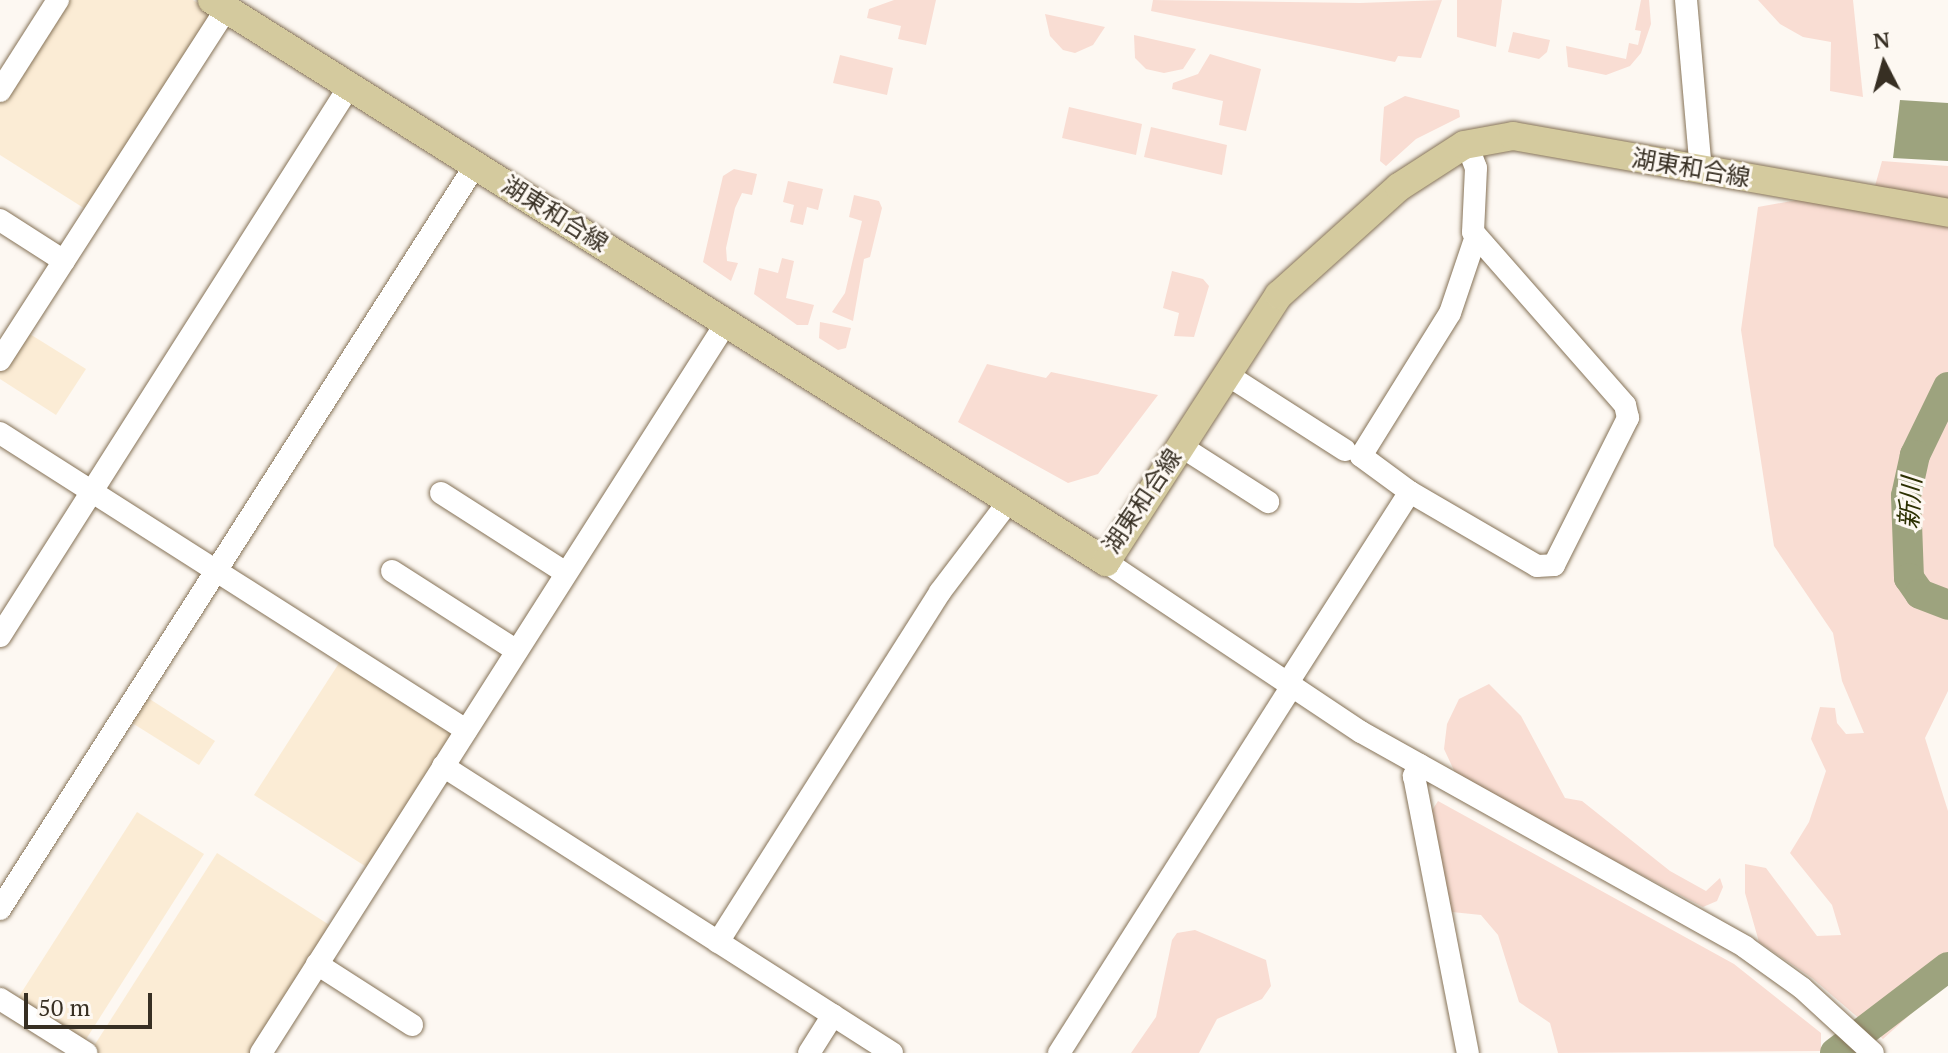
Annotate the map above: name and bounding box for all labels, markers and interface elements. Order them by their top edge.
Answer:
north arrow [1844,24,1924,104]
text: N [1872,24,1891,55]
street label: 湖東和合線 [1629,143,1753,193]
street label: 湖東和合線 [496,170,614,258]
street label: 湖東和合線 [1097,443,1187,559]
water label: 新川 [1893,476,1927,530]
scale bar [28,977,156,1027]
text: 50 m [38,991,90,1023]

